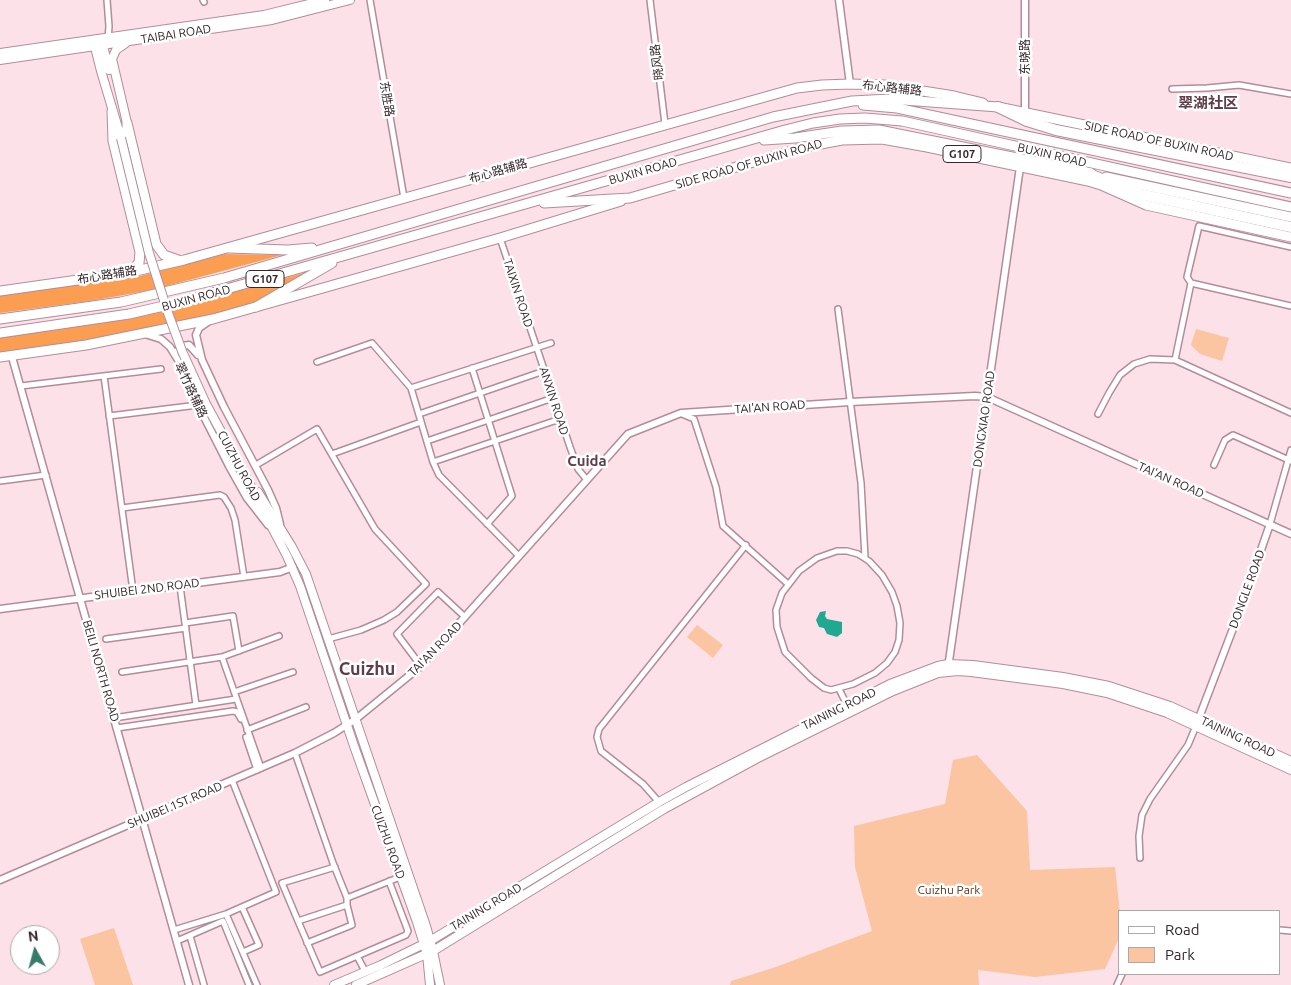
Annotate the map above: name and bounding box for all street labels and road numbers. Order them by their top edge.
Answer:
street label: TAIBAI ROAD [140,21,212,47]
street label: 东晓路 [1018,39,1032,75]
street label: 晓风路 [648,43,666,81]
street label: 布心路辅路 [861,78,923,98]
street label: 东胜路 [377,80,397,118]
street label: SIDE ROAD OF BUXIN ROAD [1083,118,1235,164]
street label: SIDE ROAD OF BUXIN ROAD [674,136,824,192]
street label: BUXIN ROAD [1016,140,1088,170]
road number: G107 [943,146,981,162]
street label: BUXIN ROAD [607,154,679,188]
street label: 布心路辅路 [467,156,529,186]
street label: TAIXIN ROAD [500,257,536,329]
street label: 布心路辅路 [76,263,138,287]
road number: G107 [246,270,284,288]
street label: BUXIN ROAD [160,282,232,314]
street label: 翠竹路辅路 [172,360,210,420]
street label: ANXIN ROAD [536,365,572,437]
street label: DONGXIAO ROAD [970,370,998,468]
street label: TAI'AN ROAD [734,397,806,417]
street label: CUIZHU ROAD [214,428,264,504]
street label: TAI'AN ROAD [1136,459,1206,501]
street label: DONGLE ROAD [1226,548,1268,630]
street label: SHUIBEI 2ND ROAD [94,575,200,603]
street label: BEILI NORTH ROAD [80,618,122,724]
street label: TAI'AN ROAD [405,618,465,680]
street label: TAINING ROAD [800,685,878,733]
street label: TAINING ROAD [1198,713,1278,761]
street label: SHUIBEI 1ST ROAD [125,779,225,831]
street label: CUIZHU ROAD [368,803,408,881]
street label: TAINING ROAD [448,880,524,934]

